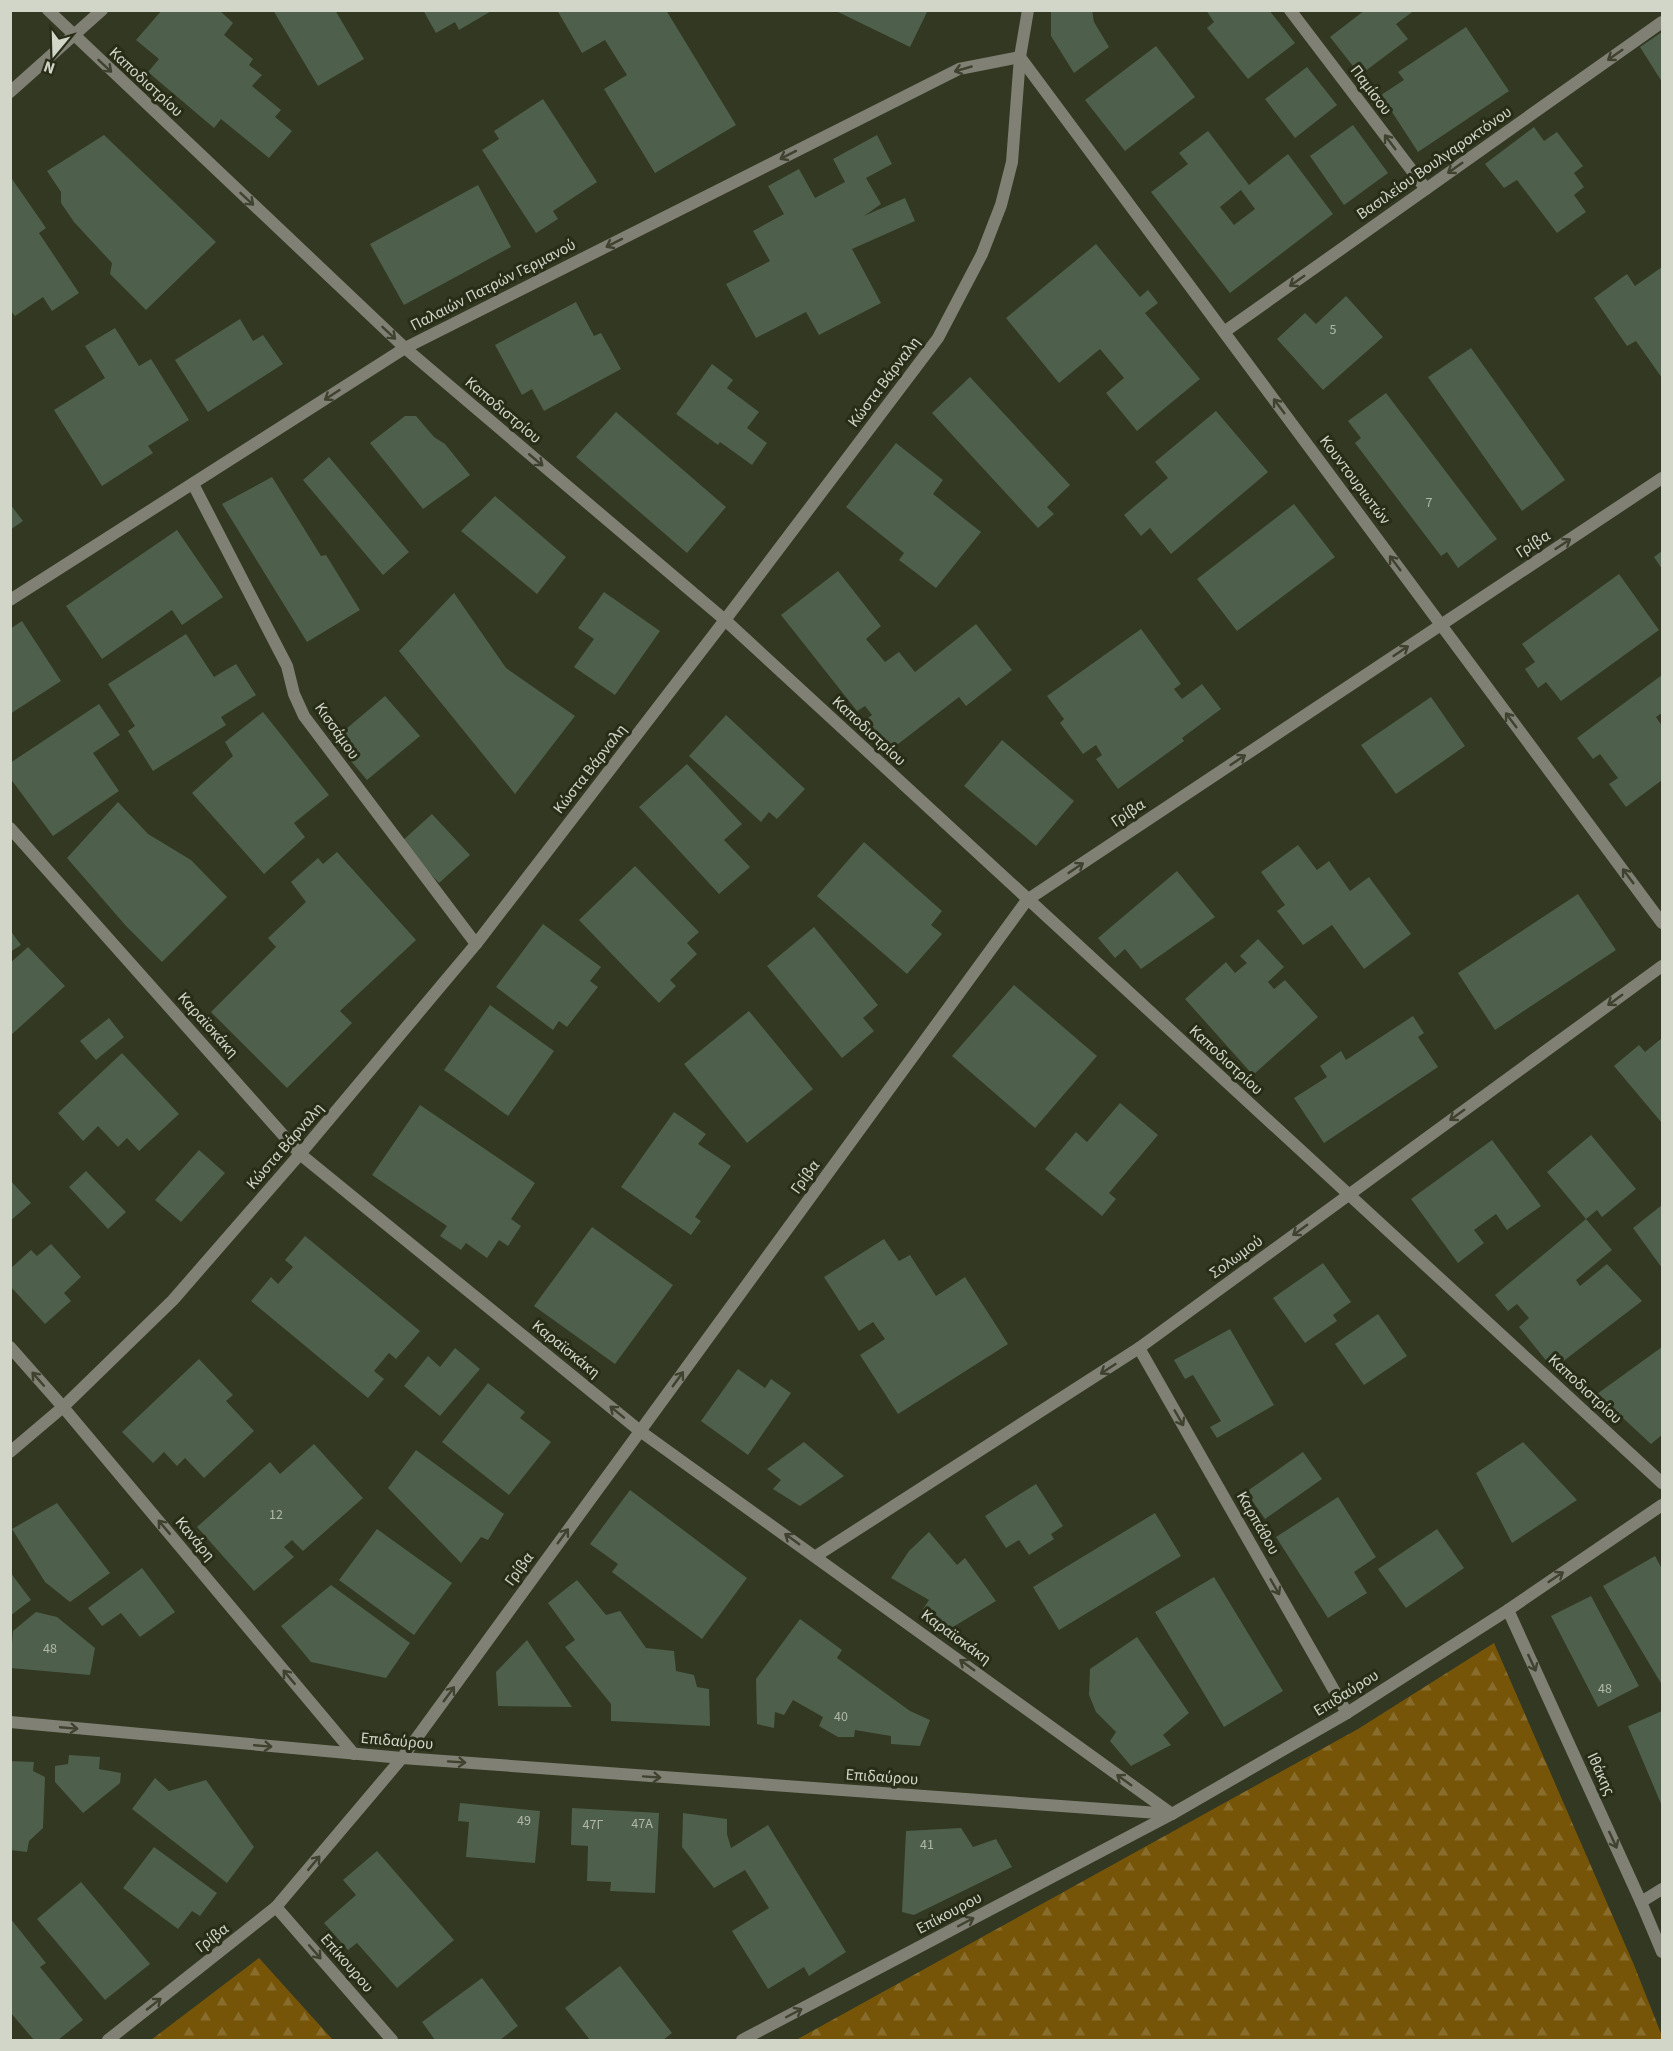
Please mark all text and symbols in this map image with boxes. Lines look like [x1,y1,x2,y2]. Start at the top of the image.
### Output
north arrow [24,24,84,84]
street label: Καποδιστρίου [104,42,188,122]
one-way arrow [1607,49,1623,61]
text: N [41,55,58,79]
one-way arrow [97,58,112,72]
street label: Παμίσου [1345,60,1397,120]
one-way arrow [954,64,973,75]
street label: Βασιλείου Βουλγαροκτόνου [1352,101,1516,225]
one-way arrow [1384,135,1397,151]
one-way arrow [780,150,798,161]
one-way arrow [1448,162,1464,174]
one-way arrow [239,192,254,207]
street label: Παλαιών Πατρών Γερμανού [406,234,580,336]
one-way arrow [606,237,624,249]
one-way arrow [1289,275,1305,287]
house number: 5 [1330,320,1337,340]
one-way arrow [381,326,396,340]
street label: Κώστα Βάρναλη [843,332,925,432]
street label: Καποδιστρίου [460,371,546,449]
one-way arrow [324,389,341,401]
one-way arrow [1273,399,1285,415]
street label: Κουντουριωτών [1314,431,1396,529]
one-way arrow [528,453,543,467]
house number: 7 [1426,493,1433,513]
street label: Γρίβα [1512,525,1555,563]
one-way arrow [1554,538,1571,550]
one-way arrow [1389,555,1402,571]
one-way arrow [1392,645,1409,658]
street label: Καποδιστρίου [827,691,911,771]
street label: Κισσάμου [309,698,365,764]
one-way arrow [1505,712,1518,728]
street label: Κώστα Βάρναλη [548,720,632,818]
one-way arrow [1230,753,1247,766]
street label: Γρίβα [1107,794,1149,832]
one-way arrow [1067,862,1084,874]
one-way arrow [1621,869,1634,885]
street label: Καραϊσκάκη [172,987,244,1063]
one-way arrow [1608,994,1624,1007]
street label: Καποδιστρίου [1184,1020,1268,1100]
street label: Κώστα Βάρναλη [241,1098,329,1194]
one-way arrow [1450,1109,1466,1121]
street label: Γρίβα [785,1156,825,1198]
one-way arrow [1292,1223,1308,1236]
street label: Σολωμού [1205,1230,1267,1284]
street label: Καραϊσκάκη [527,1315,605,1383]
street label: Καποδιστρίου [1543,1349,1627,1429]
one-way arrow [1100,1363,1117,1375]
one-way arrow [31,1371,45,1386]
one-way arrow [672,1371,684,1387]
one-way arrow [609,1405,625,1418]
one-way arrow [1173,1409,1185,1426]
street label: Καρπάθου [1231,1487,1285,1559]
house number: 12 [269,1505,283,1525]
street label: Κανάρη [170,1512,220,1566]
one-way arrow [158,1520,171,1536]
one-way arrow [557,1529,570,1545]
one-way arrow [784,1533,800,1545]
street label: Γρίβα [499,1548,539,1590]
one-way arrow [1547,1571,1564,1583]
one-way arrow [1269,1578,1281,1595]
street label: Καραϊσκάκη [916,1604,996,1670]
house number: 48 [43,1639,57,1659]
one-way arrow [1527,1653,1538,1671]
one-way arrow [959,1659,975,1672]
street label: Επιδαύρου [1309,1664,1383,1722]
one-way arrow [282,1670,296,1685]
house number: 48 [1598,1679,1612,1699]
one-way arrow [442,1686,455,1702]
house number: 40 [834,1707,848,1727]
one-way arrow [58,1723,78,1734]
street label: Επιδαύρου [360,1727,434,1755]
one-way arrow [252,1741,272,1752]
street label: Ιθάκης [1582,1749,1621,1799]
one-way arrow [447,1757,467,1768]
street label: Επιδαύρου [845,1763,919,1791]
one-way arrow [641,1771,661,1782]
one-way arrow [1117,1774,1133,1786]
house number: 49 [517,1811,531,1831]
house number: 47Α [631,1814,653,1834]
house number: 47Γ [583,1815,603,1835]
one-way arrow [1608,1831,1620,1849]
house number: 41 [920,1835,934,1855]
one-way arrow [307,1856,321,1871]
street label: Επίκουρου [912,1886,986,1940]
one-way arrow [957,1916,975,1928]
street label: Γρίβα [191,1918,233,1958]
street label: Επίκουρου [315,1929,379,1997]
one-way arrow [308,1944,322,1959]
one-way arrow [146,1998,162,2011]
one-way arrow [784,2007,802,2018]

